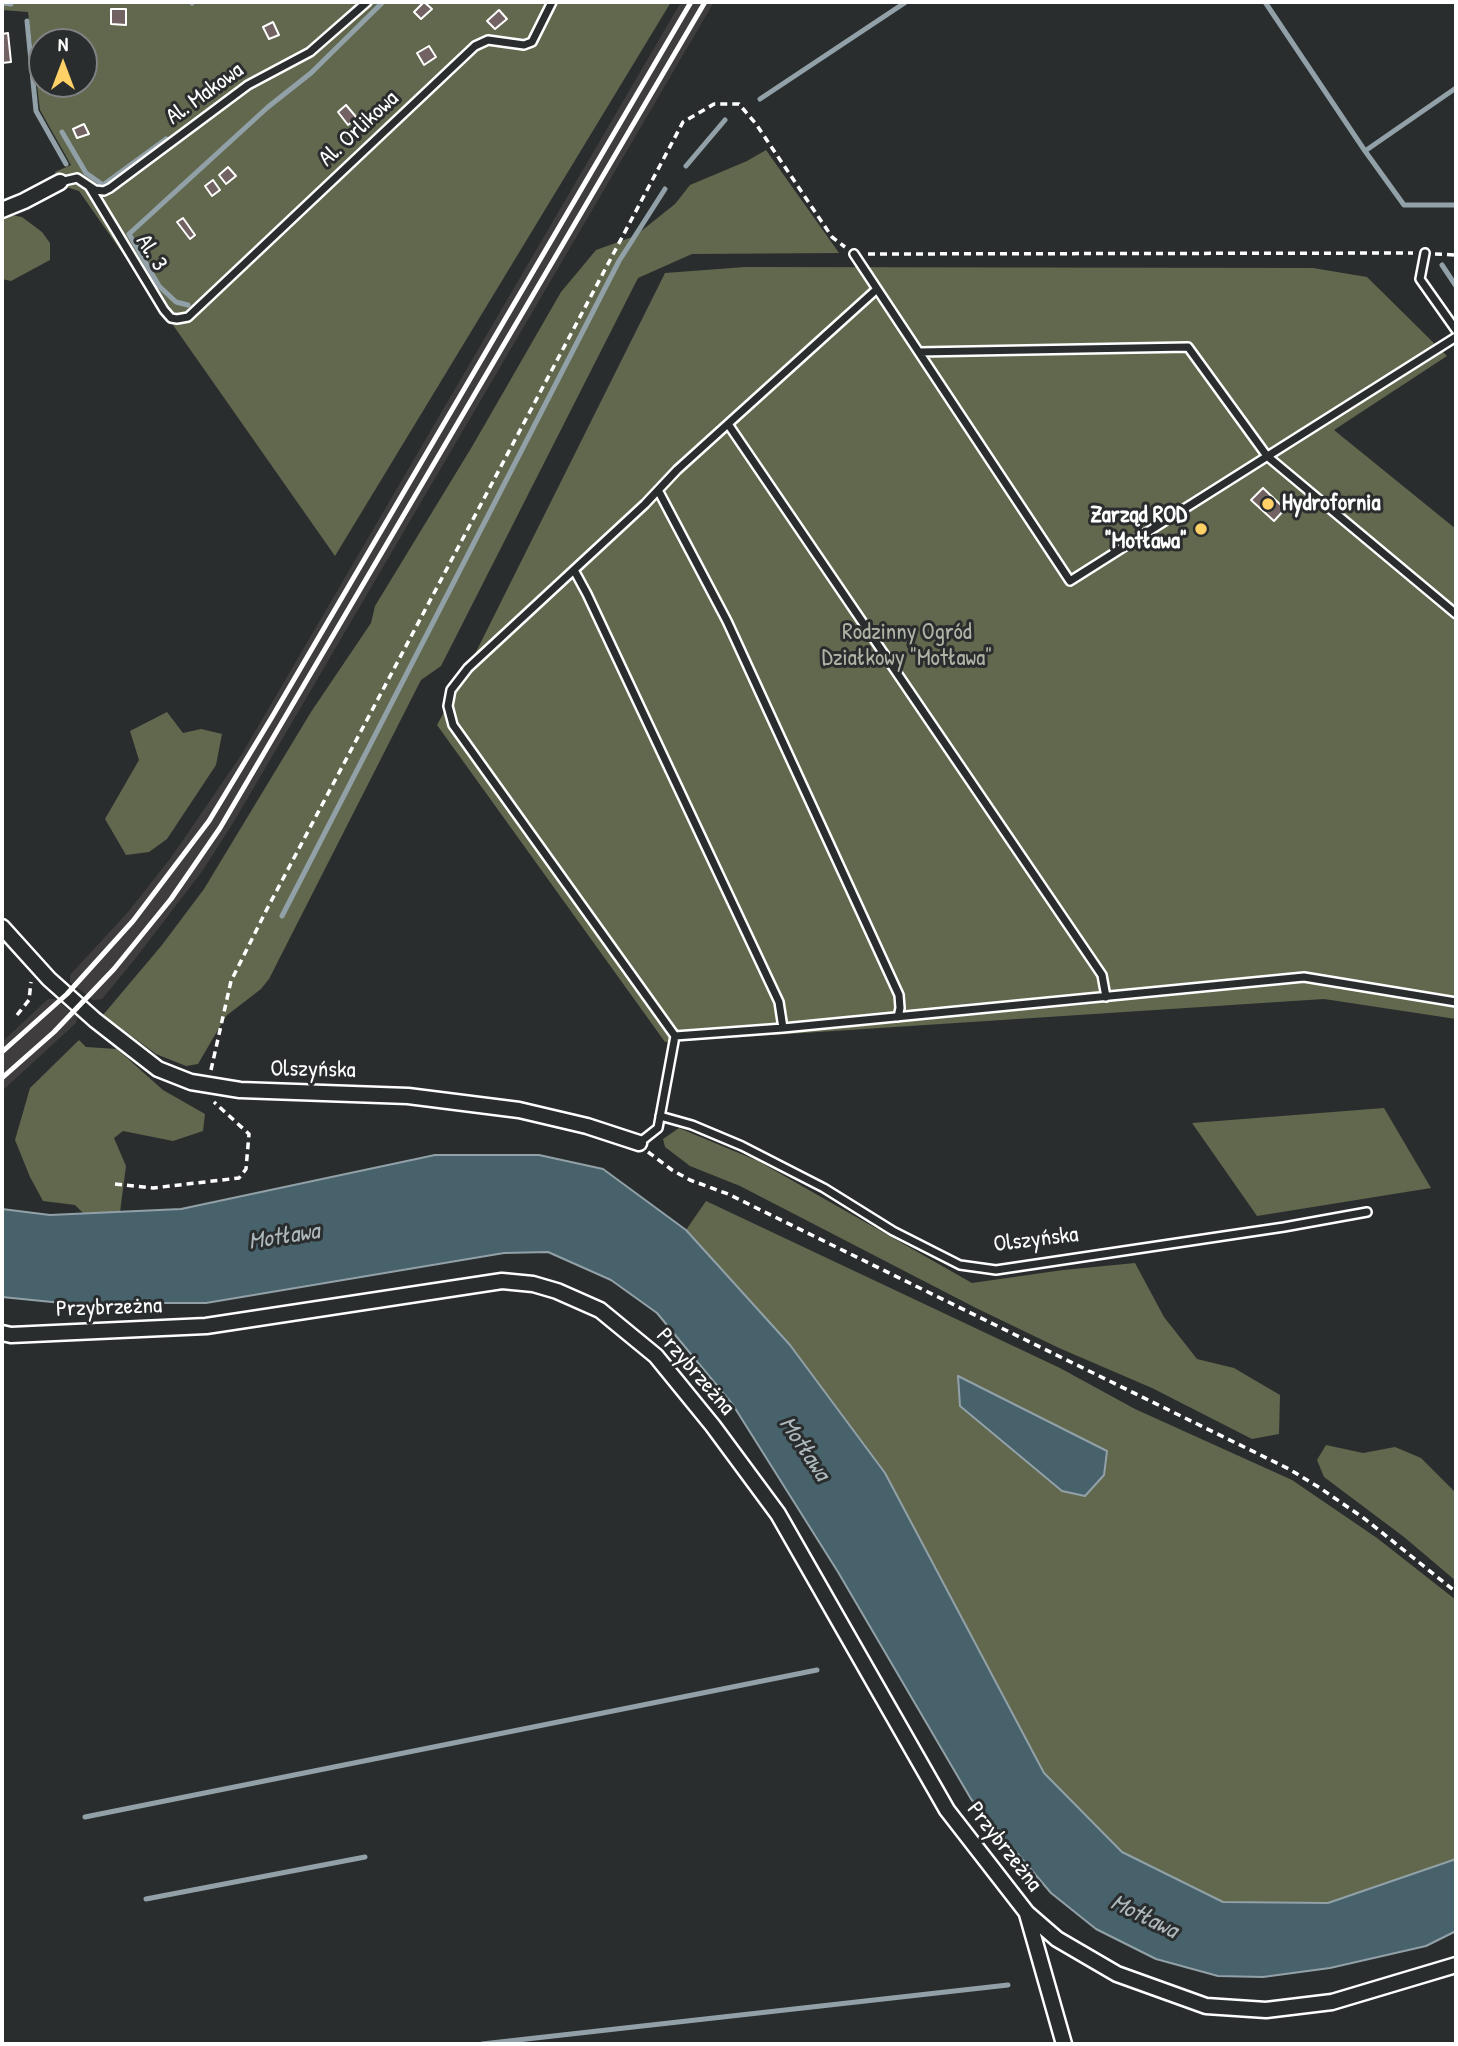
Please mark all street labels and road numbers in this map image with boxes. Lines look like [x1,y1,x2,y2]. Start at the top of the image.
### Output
street label: Al. Makowa [161,57,249,131]
street label: Al. Orlikowa [313,85,405,173]
street label: Al. 3 [129,230,173,276]
street label: Olszyńska [270,1055,356,1085]
street label: Olszyńska [992,1221,1080,1259]
street label: Przybrzeżna [56,1292,162,1324]
street label: Przybrzeżna [650,1323,740,1421]
street label: Przybrzeżna [960,1797,1048,1897]

